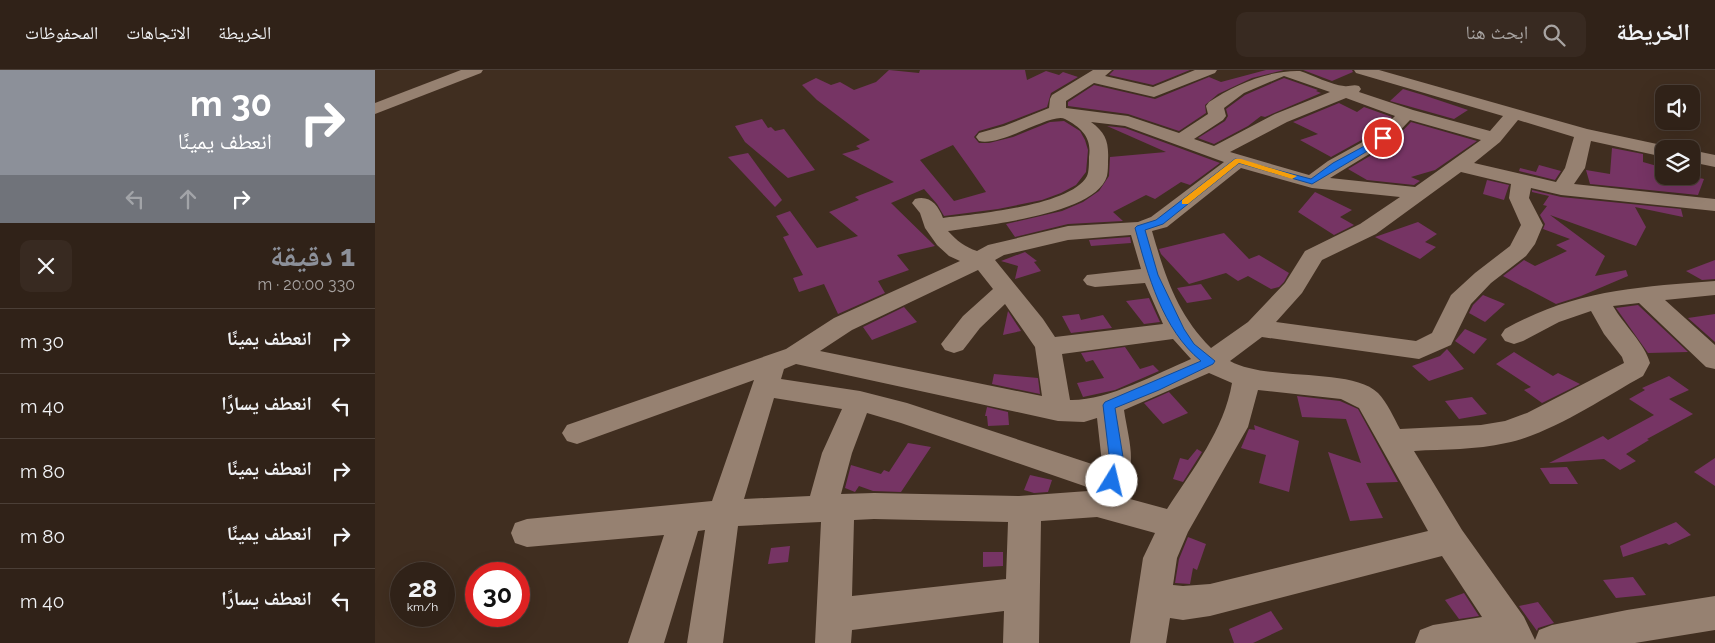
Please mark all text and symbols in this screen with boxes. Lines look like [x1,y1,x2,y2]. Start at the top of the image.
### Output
search box [1236,12,1586,57]
text: الخريطة [1616,17,1690,46]
text: ابحث هنا [1466,21,1528,43]
icon: search [1540,21,1568,49]
text: المحفوظات [25,22,98,43]
text: الاتجاهات [126,22,190,43]
text: الخريطة [218,22,271,43]
text: 30 m [190,83,272,124]
map controls [1655,85,1700,185]
button: sound [1655,85,1700,130]
icon: right [290,90,355,155]
pin [1362,117,1404,159]
icon: arrive [1369,124,1397,152]
text: انعطف يمينًا [178,128,272,154]
button: layers [1655,140,1700,185]
icon: left [121,185,149,213]
icon: ahead [174,185,202,213]
icon: right [227,185,255,213]
text: 1 دقيقة [270,238,355,273]
button: close [20,240,72,292]
text: 330 m · 20:00 [257,275,355,294]
text: انعطف يمينًا [227,327,312,349]
icon: right [327,327,355,355]
text: 30 m [20,330,64,352]
text: انعطف يسارًا [221,392,312,414]
icon: left [327,392,355,420]
text: 40 m [20,395,64,417]
position arrow [1085,454,1137,506]
text: انعطف يمينًا [227,457,312,479]
icon: right [327,457,355,485]
text: 80 m [20,460,65,482]
text: انعطف يمينًا [227,522,312,544]
icon: right [327,522,355,550]
text: 80 m [20,525,65,547]
speed limit sign: 30 [465,562,530,627]
text: 28 [408,573,437,603]
text: انعطف يسارًا [221,587,312,609]
icon: left [327,587,355,615]
text: 40 m [20,590,64,612]
text: km/h [407,600,438,614]

